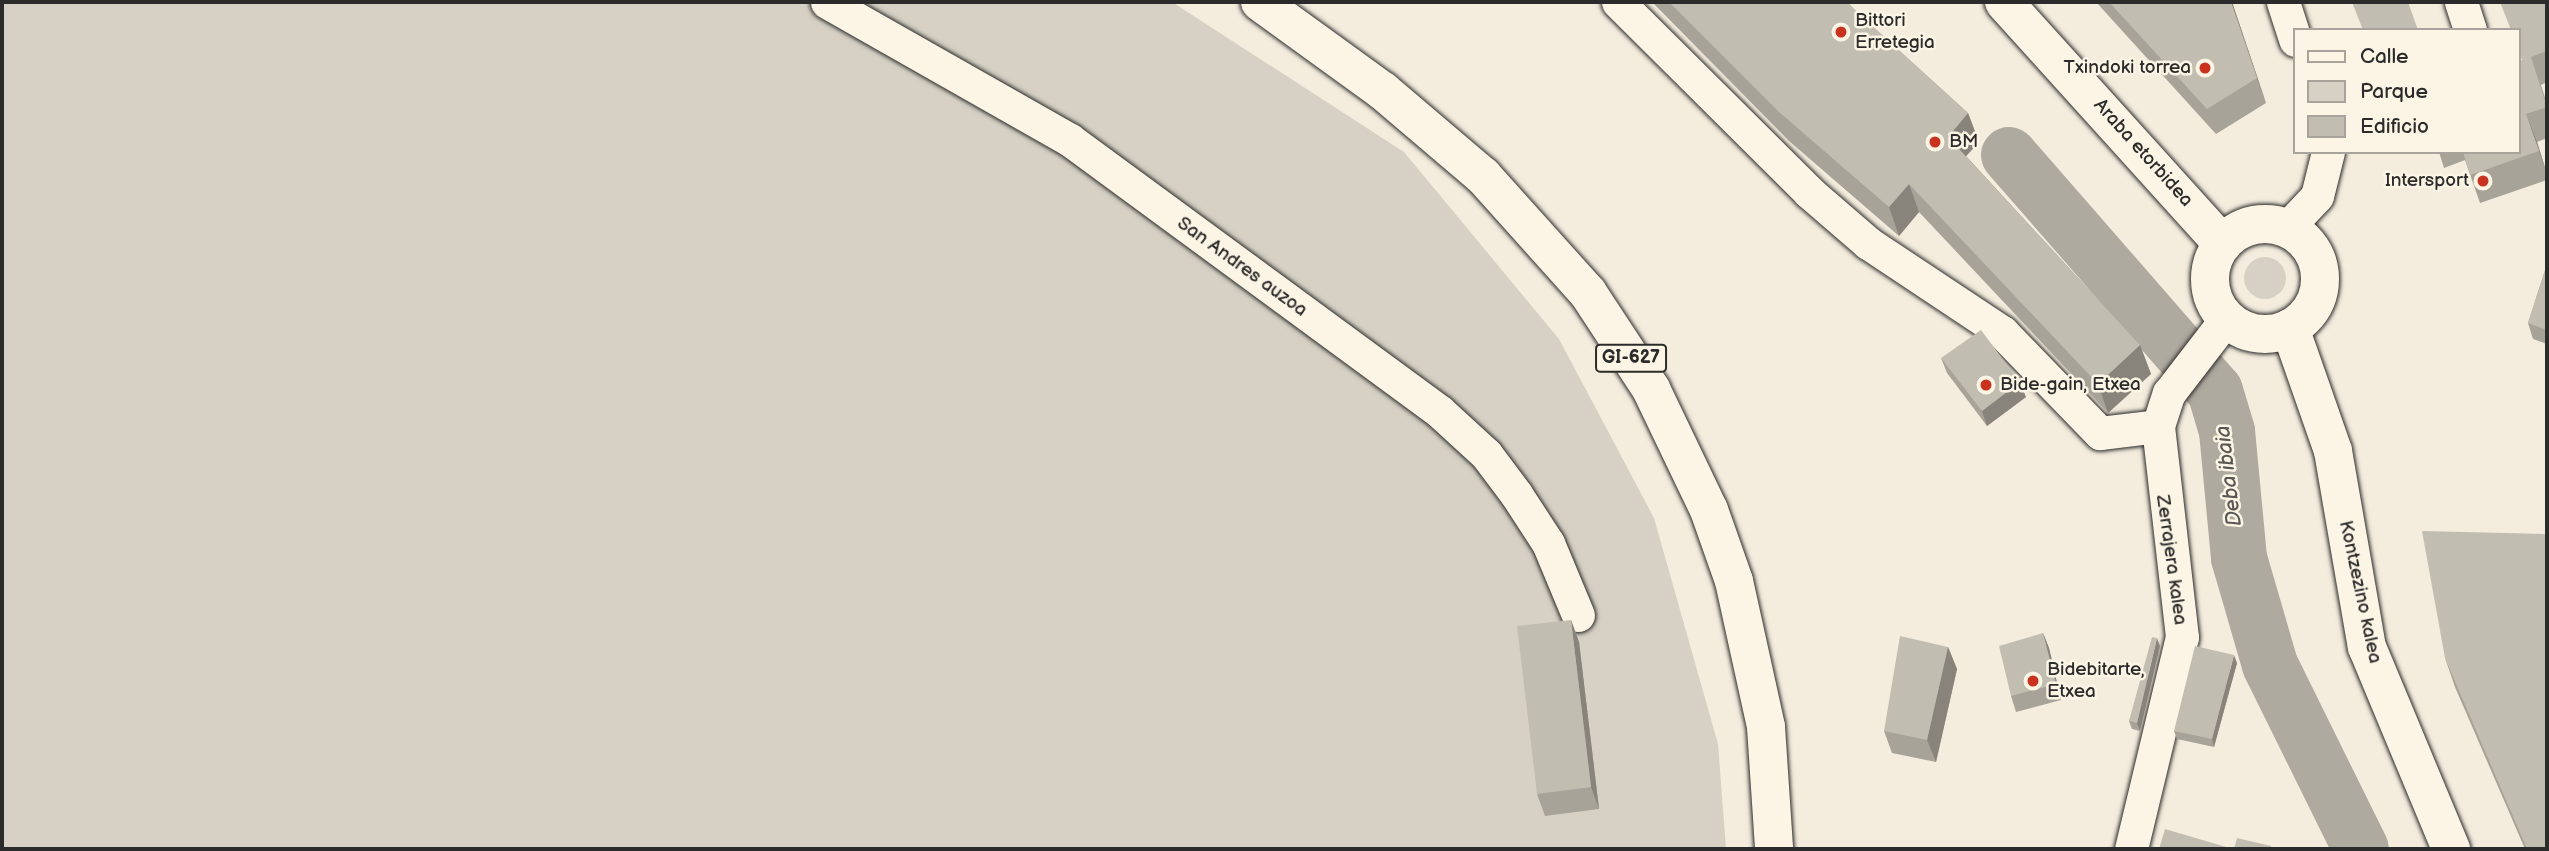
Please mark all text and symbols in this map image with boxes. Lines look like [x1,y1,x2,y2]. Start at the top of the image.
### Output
place label: Bittori Erretegia [1855,10,1935,54]
marker: Bittori Erretegia [1833,24,1849,40]
legend [2294,28,2521,154]
text: Calle [2360,44,2409,69]
place label: Txindoki torrea [2064,57,2191,79]
marker: Txindoki torrea [2197,60,2213,76]
text: Parque [2360,79,2428,104]
street label: Araba etorbidea [2088,94,2198,212]
text: Edificio [2360,114,2429,139]
place label: BM [1949,131,1978,153]
marker: BM [1927,134,1943,150]
place label: Intersport [2385,170,2469,192]
marker: Intersport [2475,173,2491,189]
street label: San Andres auzoa [1172,212,1312,322]
road number: GI-627 [1594,344,1668,372]
place label: Bide-gain, Etxea [2000,374,2141,396]
marker: Bide-gain, Etxea [1978,377,1994,393]
water label: Deba ibaia [2210,424,2248,528]
street label: Zerrajera kalea [2151,494,2191,626]
street label: Kontzezino kalea [2334,518,2386,666]
place label: Bidebitarte, Etxea [2047,659,2144,703]
marker: Bidebitarte, Etxea [2025,673,2041,689]

